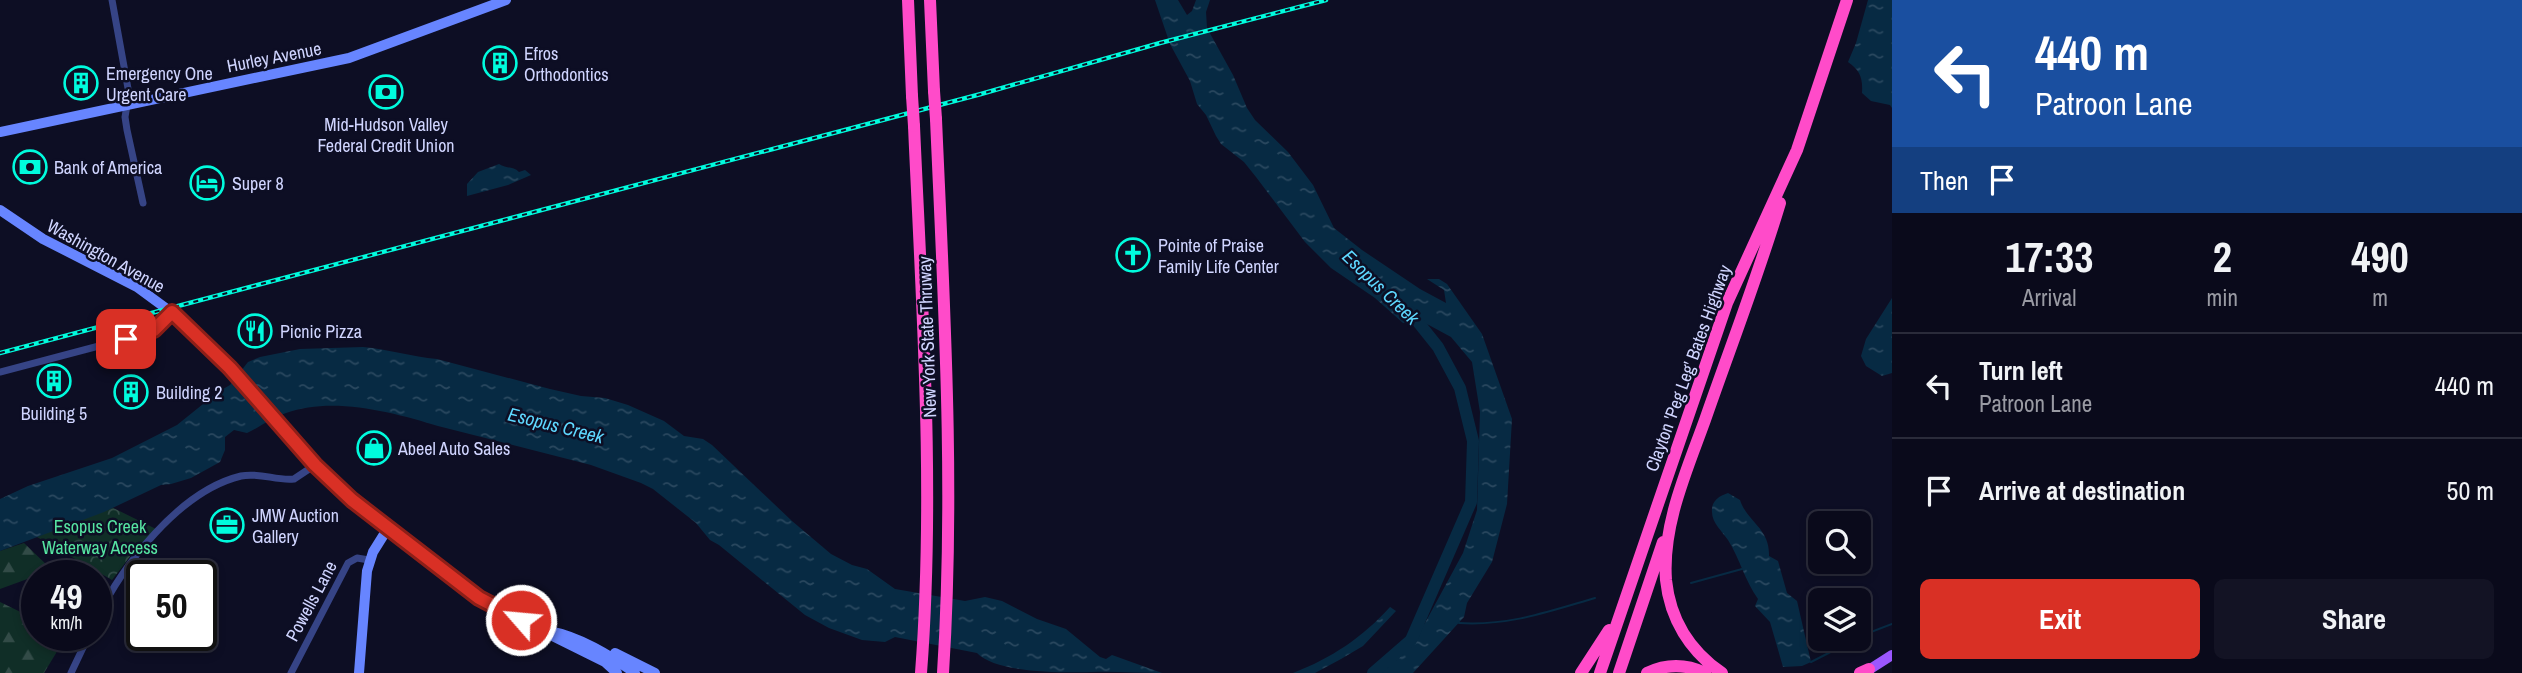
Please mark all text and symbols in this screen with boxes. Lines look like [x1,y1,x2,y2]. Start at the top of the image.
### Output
text: 440 m [2035,19,2149,85]
icon: left [1920,28,2011,119]
street label: Hurley Avenue [225,36,323,78]
place label: Efros Orthodontics [524,41,609,87]
building icon: Efros Orthodontics [481,44,519,82]
place label: Emergency One Urgent Care [106,61,213,107]
building icon: Emergency One Urgent Care [62,64,100,102]
bank icon: Mid-Hudson Valley Federal Credit Union [367,73,405,111]
text: Patroon Lane [2035,82,2193,125]
place label: Mid-Hudson Valley Federal Credit Union [317,112,455,158]
bank icon: Bank of America [11,148,49,186]
place label: Bank of America [54,155,162,180]
icon: arrive [1983,161,2021,199]
text: Then [1920,163,1969,198]
hotel icon: Super 8 [188,164,226,202]
place label: Super 8 [232,171,284,196]
street label: Washington Avenue [43,213,169,299]
text: 17:33 [2005,229,2093,285]
text: 2 [2213,229,2232,285]
text: 490 [2351,229,2409,285]
place label: Pointe of Praise Family Life Center [1158,233,1279,279]
church icon: Pointe of Praise Family Life Center [1114,236,1152,274]
water label: Esopus Creek [1337,244,1426,331]
street label: New York State Thruway [912,255,942,418]
street label: Clayton 'Peg Leg' Bates Highway [1639,261,1737,475]
text: Arrival [2022,282,2077,313]
text: min [2207,282,2238,313]
text: m [2372,282,2388,313]
pin [96,309,156,369]
restaurant icon: Picnic Pizza [236,312,274,350]
place label: Picnic Pizza [280,319,362,344]
icon: arrive [107,320,145,358]
text: Turn left [1979,353,2063,388]
building icon: Building 5 [35,362,73,400]
icon: left [1920,367,1958,405]
text: 440 m [2435,368,2494,403]
building icon: Building 2 [112,373,150,411]
place label: Building 2 [156,380,222,405]
text: Patroon Lane [1979,388,2092,419]
place label: Building 5 [21,401,87,426]
water label: Esopus Creek [505,401,608,450]
shop icon: Abeel Auto Sales [355,429,393,467]
place label: Abeel Auto Sales [397,436,510,461]
icon: arrive [1920,472,1958,510]
text: Arrive at destination [1979,473,2185,508]
text: 50 m [2447,473,2494,508]
place label: JMW Auction Gallery [252,503,339,549]
office icon: JMW Auction Gallery [208,506,246,544]
map controls [1808,511,1871,651]
button: search [1808,511,1871,574]
park label: Esopus Creek Waterway Access [42,514,158,560]
street label: Powells Lane [279,556,343,646]
speed limit sign: 50 [126,560,217,651]
text: 49 [51,573,82,620]
button: Exit [1920,579,2200,659]
button: Share [2214,579,2494,659]
position arrow [484,583,558,657]
button: layers [1808,588,1871,651]
text: km/h [51,610,83,635]

